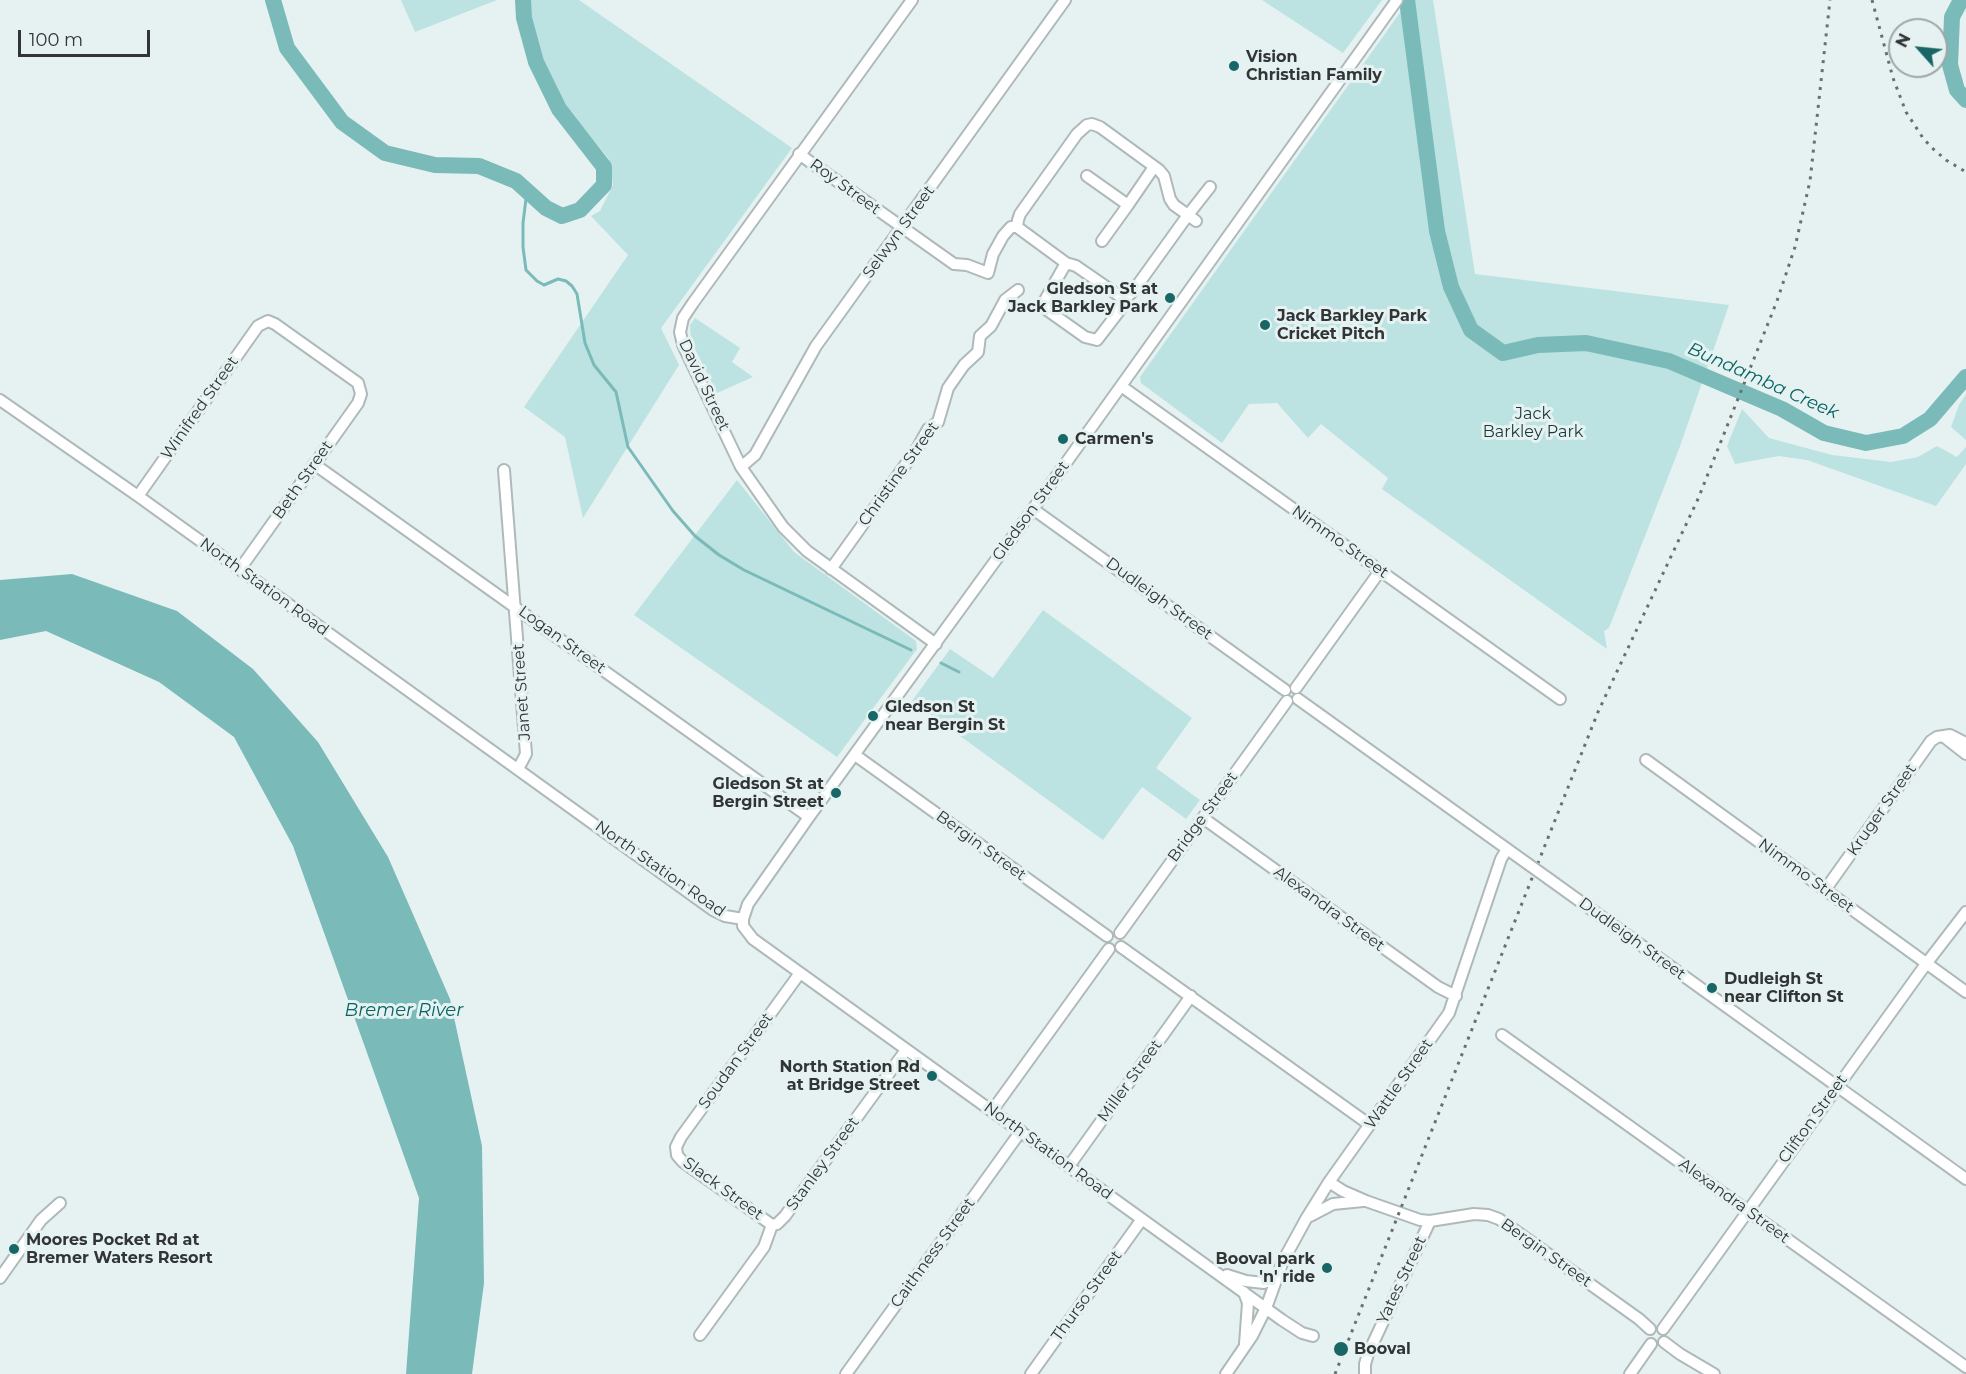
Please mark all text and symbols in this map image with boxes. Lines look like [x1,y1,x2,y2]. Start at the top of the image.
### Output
scale bar [21,18,153,56]
north arrow [1888,18,1948,78]
text: 100 m [29,29,83,51]
text: N [1892,30,1915,51]
place label: Vision Christian Family [1246,47,1382,85]
marker: Vision Christian Family [1227,59,1241,73]
street label: Roy Street [806,155,884,219]
street label: Selwyn Street [859,182,939,282]
place label: Gledson St at Jack Barkley Park [1008,279,1158,317]
marker: Gledson St at Jack Barkley Park [1163,291,1177,305]
place label: Jack Barkley Park Cricket Pitch [1277,306,1427,344]
marker: Jack Barkley Park Cricket Pitch [1258,318,1272,332]
street label: David Street [674,336,734,434]
water label: Bundamba Creek [1684,338,1842,424]
street label: Winifred Street [157,353,243,463]
park label: Jack Barkley Park [1483,404,1583,442]
street label: Christine Street [855,418,943,530]
place label: Carmen's [1075,429,1153,449]
marker: Carmen's [1056,432,1070,446]
street label: Beth Street [269,437,337,523]
street label: Gledson Street [988,457,1074,565]
street label: Nimmo Street [1288,501,1392,583]
street label: North Station Road [196,534,332,640]
street label: Dudleigh Street [1102,554,1216,644]
street label: Logan Street [515,602,609,678]
street label: Janet Street [509,643,535,741]
place label: Gledson St near Bergin St [885,697,1005,735]
marker: Gledson St near Bergin St [866,709,880,723]
street label: Kruger Street [1843,760,1921,860]
street label: Bridge Street [1164,768,1242,866]
place label: Gledson St at Bergin Street [712,774,824,812]
marker: Gledson St at Bergin Street [829,786,843,800]
street label: Bergin Street [932,807,1030,885]
street label: North Station Road [591,817,729,921]
street label: Nimmo Street [1754,835,1858,917]
street label: Alexandra Street [1270,862,1388,956]
street label: Dudleigh Street [1575,894,1689,984]
place label: Dudleigh St near Clifton St [1724,969,1844,1007]
marker: Dudleigh St near Clifton St [1705,981,1719,995]
water label: Bremer River [345,1000,463,1022]
street label: Soudan Street [695,1009,777,1113]
street label: Wattle Street [1361,1035,1437,1133]
street label: Miller Street [1094,1036,1166,1126]
place label: North Station Rd at Bridge Street [779,1057,920,1095]
marker: North Station Rd at Bridge Street [925,1069,939,1083]
street label: Clifton Street [1774,1071,1852,1167]
street label: North Station Road [980,1098,1116,1204]
street label: Stanley Street [783,1113,863,1215]
street label: Slack Street [679,1153,767,1225]
street label: Alexandra Street [1675,1154,1793,1248]
street label: Caithness Street [887,1194,979,1312]
street label: Bergin Street [1497,1215,1595,1291]
place label: Moores Pocket Rd at Bremer Waters Resort [26,1230,213,1268]
street label: Yates Street [1373,1233,1431,1327]
marker: Moores Pocket Rd at Bremer Waters Resort [7,1242,21,1256]
street label: Thurso Street [1048,1247,1126,1345]
place label: Booval park 'n' ride [1216,1249,1315,1287]
marker: Booval park 'n' ride [1320,1261,1334,1275]
place label: Booval [1354,1339,1411,1359]
marker: Booval [1332,1340,1350,1358]

